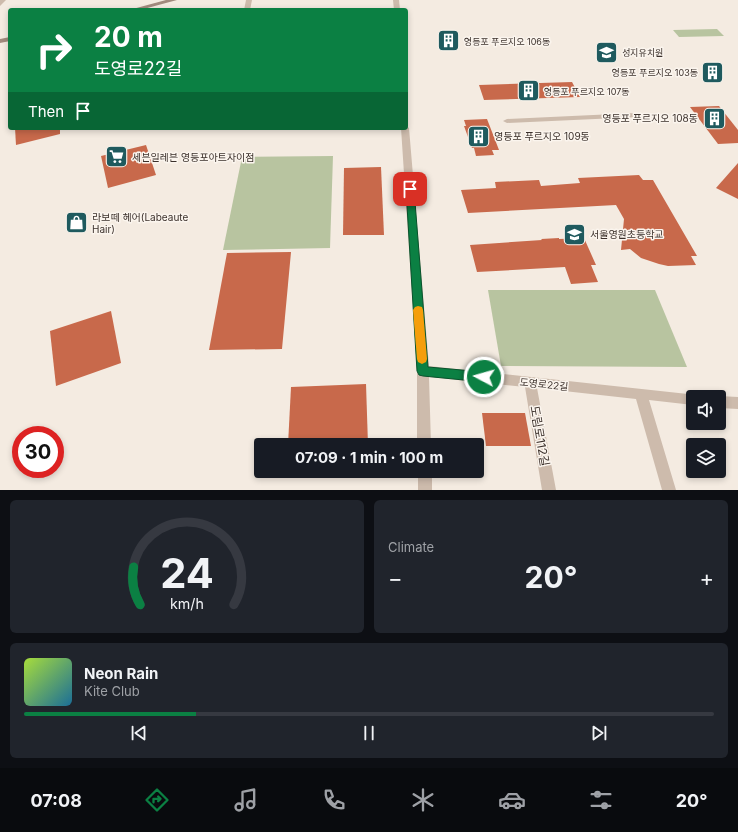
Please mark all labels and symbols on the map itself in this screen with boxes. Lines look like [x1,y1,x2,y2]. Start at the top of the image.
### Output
building icon: 영등포 푸르지오 106동 [435,28,461,54]
place label: 영등포 푸르지오 106동 [464,36,550,47]
school or university icon: 성지유치원 [594,39,620,65]
place label: 성지유치원 [622,47,663,58]
building icon: 영등포 푸르지오 103동 [700,59,726,85]
place label: 영등포 푸르지오 103동 [612,67,698,78]
building icon: 영등포 푸르지오 107동 [516,78,542,104]
place label: 영등포 푸르지오 107동 [544,86,630,97]
building icon: 영등포 푸르지오 108동 [701,105,727,131]
place label: 영등포 푸르지오 108동 [602,112,698,124]
building icon: 영등포 푸르지오 109동 [465,123,491,149]
place label: 영등포 푸르지오 109동 [494,130,590,142]
supermarket icon: 세븐일레븐 영등포아트자이점 [103,144,129,170]
place label: 세븐일레븐 영등포아트자이점 [132,151,254,163]
pin [393,172,427,206]
shop icon: 라보떼 헤어(Labeaute Hair) [63,210,89,236]
place label: 라보떼 헤어(Labeaute Hair) [92,211,188,235]
school or university icon: 서울영원초등학교 [562,221,588,247]
place label: 서울영원초등학교 [590,228,664,240]
position arrow [463,356,505,398]
street label: 도영로22길 [519,375,569,393]
street label: 도림로112길 [527,405,553,467]
speed limit sign: 30 [12,426,64,478]

